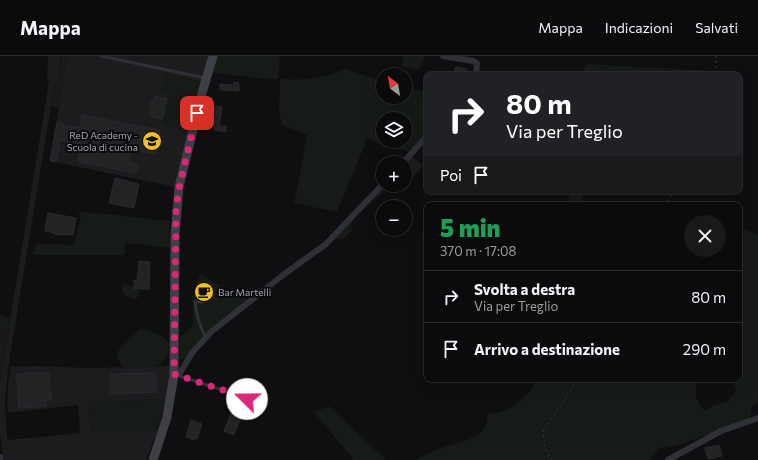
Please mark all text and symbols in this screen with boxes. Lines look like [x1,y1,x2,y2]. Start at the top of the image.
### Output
text: Mappa [20,16,81,39]
text: Mappa [538,19,583,36]
text: Indicazioni [605,19,673,36]
text: Salvati [695,19,738,36]
north arrow [376,68,412,104]
map controls [376,68,412,236]
text: 80 m [506,86,572,120]
icon: right [440,88,492,140]
pin [180,96,214,130]
icon: arrive [186,102,208,124]
button: layers [376,112,412,148]
text: Via per Treglio [506,120,623,142]
place label: ReD Academy - Scuola di cucina [67,129,138,153]
school or university icon: ReD Academy - Scuola di cucina [141,130,163,152]
button: + [376,156,412,192]
icon: arrive [470,164,492,186]
text: Poi [440,166,462,184]
button: − [376,200,412,236]
text: 5 min [440,213,501,242]
button: close [684,215,726,257]
text: 370 m · 17:08 [440,243,516,259]
text: Svolta a destra [474,280,575,298]
cafe icon: Bar Martelli [193,281,215,303]
place label: Bar Martelli [218,286,271,298]
icon: right [440,286,462,308]
text: 80 m [691,288,726,306]
text: Via per Treglio [474,298,558,314]
icon: arrive [440,338,462,360]
text: Arrivo a destinazione [474,340,620,358]
text: 290 m [683,340,726,358]
position arrow [226,378,268,420]

